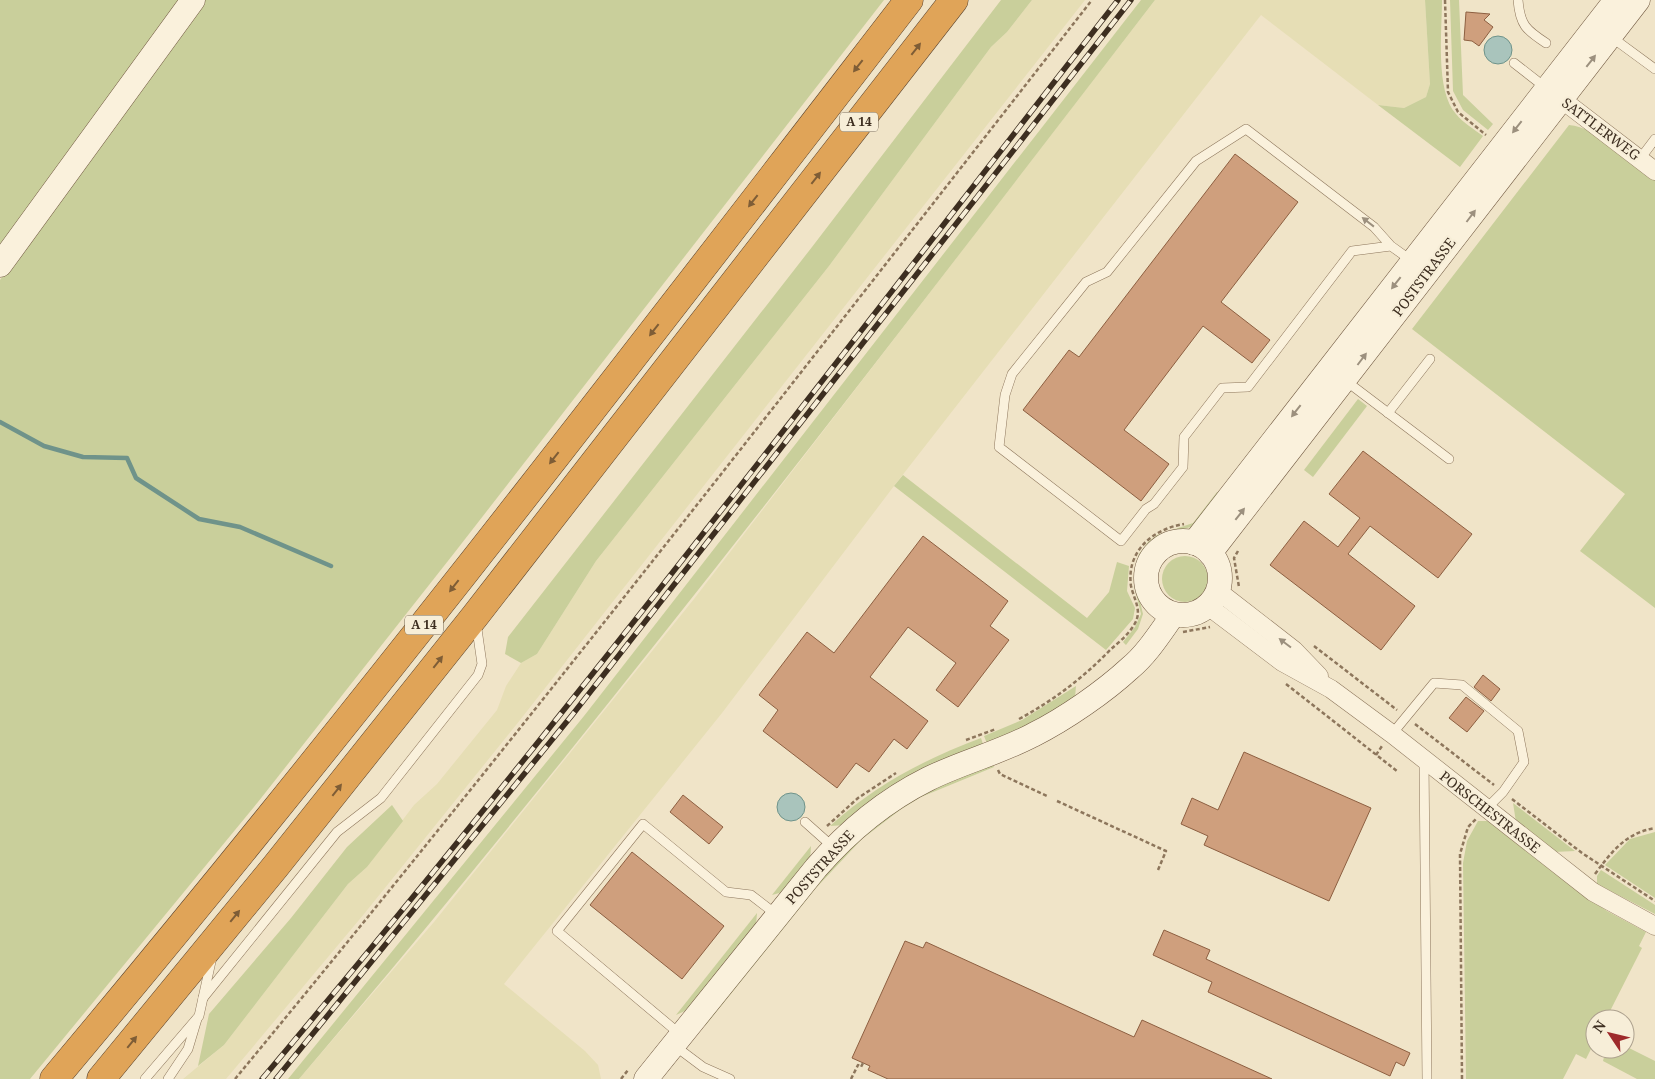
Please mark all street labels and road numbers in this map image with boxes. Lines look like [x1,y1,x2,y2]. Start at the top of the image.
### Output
street label: SATTLERWEG [1558,93,1644,164]
road number: A 14 [840,112,878,132]
street label: POSTSTRASSE [1388,233,1460,320]
road number: A 14 [405,616,443,634]
street label: PORSCHESTRASSE [1436,766,1545,857]
street label: POSTSTRASSE [781,825,858,908]

